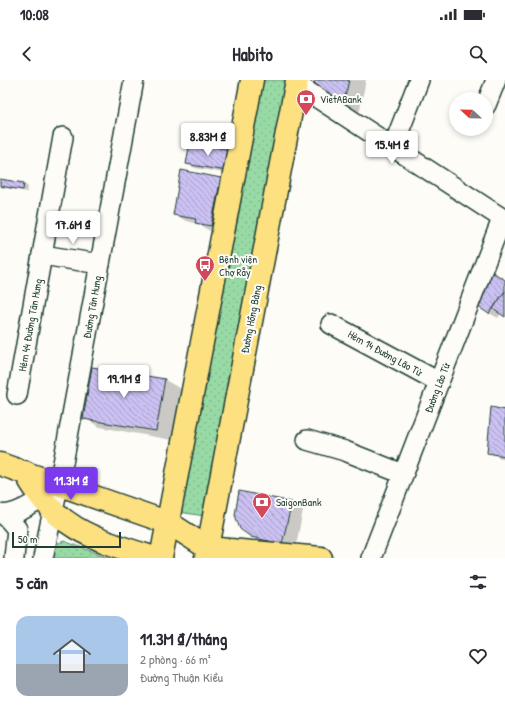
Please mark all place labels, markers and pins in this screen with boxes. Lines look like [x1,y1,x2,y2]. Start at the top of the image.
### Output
bank icon: VietABank [295,88,317,116]
place label: VietABank [320,92,362,106]
pin: 8.83M ₫ [171,123,245,157]
pin: 15.4M ₫ [355,131,429,165]
pin: 17.6M ₫ [36,211,110,245]
place label: Bệnh viện Chợ Rẫy [219,252,257,279]
bus stop icon: Bệnh viện Chợ Rẫy [194,254,216,282]
pin: 19.1M ₫ [87,365,161,399]
pin: 11.3M ₫ [34,467,108,501]
bank icon: SaigonBank [251,491,273,519]
place label: SaigonBank [276,495,322,509]

